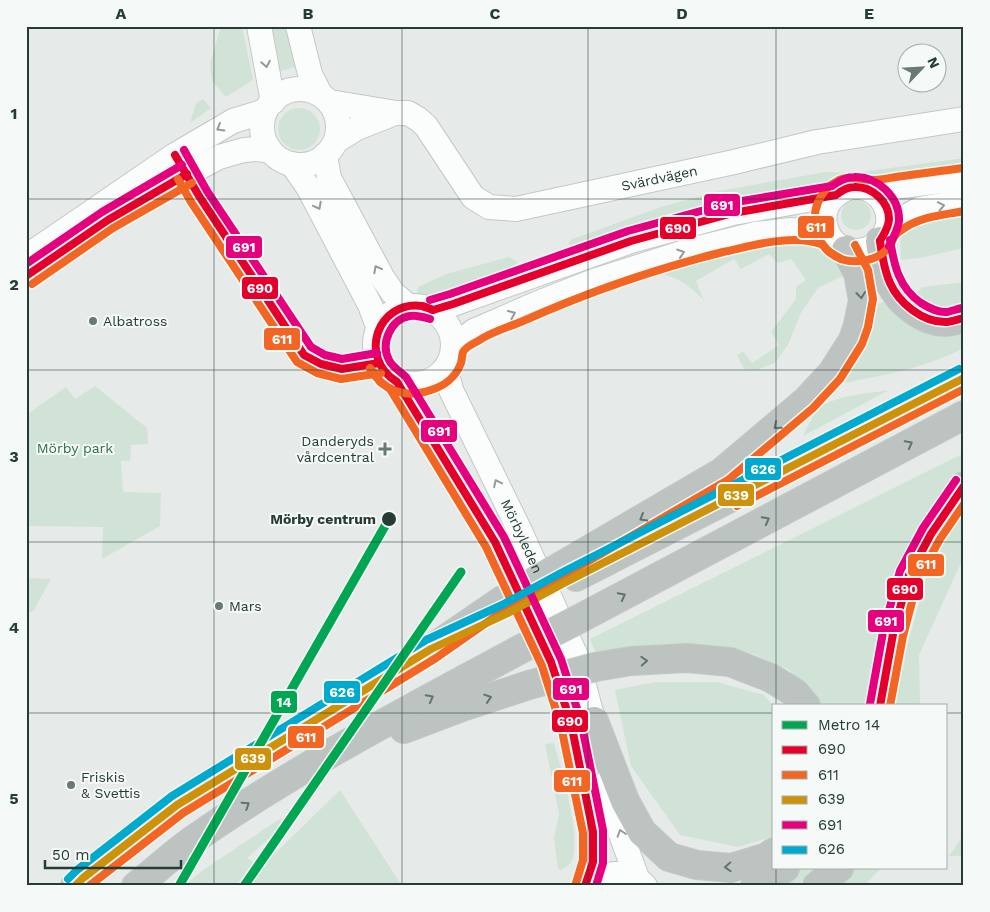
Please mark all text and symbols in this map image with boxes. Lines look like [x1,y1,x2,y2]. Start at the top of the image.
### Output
text: A [116,4,127,23]
text: B [303,4,314,23]
text: C [490,4,501,23]
text: D [676,4,688,23]
text: E [864,4,874,23]
north arrow [898,42,948,92]
text: N [924,54,943,71]
one-way arrow [260,60,270,68]
text: 1 [11,104,17,123]
one-way arrow [216,122,225,132]
street label: Svärdvägen [620,162,699,194]
line badge: 691 [703,193,741,217]
text: 691 [710,197,734,213]
one-way arrow [312,201,322,210]
one-way arrow [936,201,945,211]
line badge: 611 [797,215,835,239]
line badge: 690 [659,216,697,240]
text: 611 [806,219,826,235]
text: 690 [665,220,691,236]
line badge: 691 [225,235,263,259]
text: 691 [232,239,256,255]
one-way arrow [676,249,685,259]
one-way arrow [373,265,383,274]
text: 2 [9,275,19,294]
line badge: 690 [241,276,279,300]
text: 690 [247,280,273,296]
one-way arrow [855,292,866,300]
one-way arrow [507,310,516,321]
place label: Albatross [103,313,167,329]
marker: Albatross [87,315,99,327]
line badge: 611 [263,327,301,351]
text: 611 [272,331,292,347]
line badge: 691 [420,419,458,443]
one-way arrow [773,421,782,430]
text: 691 [427,423,451,439]
place label: Danderyds vårdcentral [297,433,375,465]
park label: Mörby park [37,440,113,456]
one-way arrow [904,440,913,450]
marker: Danderyds vårdcentral [378,442,392,456]
text: 3 [9,447,19,466]
line badge: 626 [744,457,782,481]
text: 626 [750,461,776,477]
one-way arrow [492,479,503,488]
line badge: 639 [717,483,755,507]
text: 639 [723,487,749,503]
street label: Mörbyleden [498,497,546,576]
marker: Mörby centrum [380,510,398,528]
place label: Mörby centrum [270,511,376,527]
one-way arrow [640,512,649,522]
one-way arrow [760,516,769,526]
line badge: 611 [907,553,945,577]
text: 611 [916,556,936,572]
line badge: 690 [886,577,924,601]
text: 690 [892,581,918,597]
one-way arrow [617,592,626,602]
place label: Mars [229,598,262,614]
marker: Mars [213,600,225,612]
line badge: 691 [867,609,905,633]
text: 691 [874,613,898,629]
text: 4 [9,618,19,637]
one-way arrow [640,655,648,666]
line badge: 691 [552,677,590,701]
line badge: 626 [323,680,361,704]
text: 691 [559,681,583,697]
text: 626 [329,684,355,700]
line badge: 14 [270,690,298,714]
text: 14 [276,694,292,710]
one-way arrow [425,694,434,704]
one-way arrow [484,694,492,704]
legend [772,704,948,870]
line badge: 690 [551,709,589,733]
text: 690 [557,713,583,729]
text: Metro 14 [818,716,880,734]
line badge: 611 [287,725,325,749]
text: 611 [296,729,316,745]
text: 690 [818,740,846,758]
line badge: 639 [234,747,272,771]
text: 639 [240,750,266,766]
text: 611 [818,766,839,784]
place label: Friskis & Svettis [81,769,140,801]
line badge: 611 [553,769,591,793]
text: 611 [562,773,582,789]
marker: Friskis & Svettis [65,779,77,791]
text: 5 [9,789,19,808]
text: 639 [818,790,845,808]
one-way arrow [240,802,250,811]
text: 691 [818,816,842,834]
one-way arrow [617,829,627,837]
scale bar [45,837,181,869]
text: 626 [818,840,845,858]
text: 50 m [52,846,89,864]
one-way arrow [724,861,732,872]

